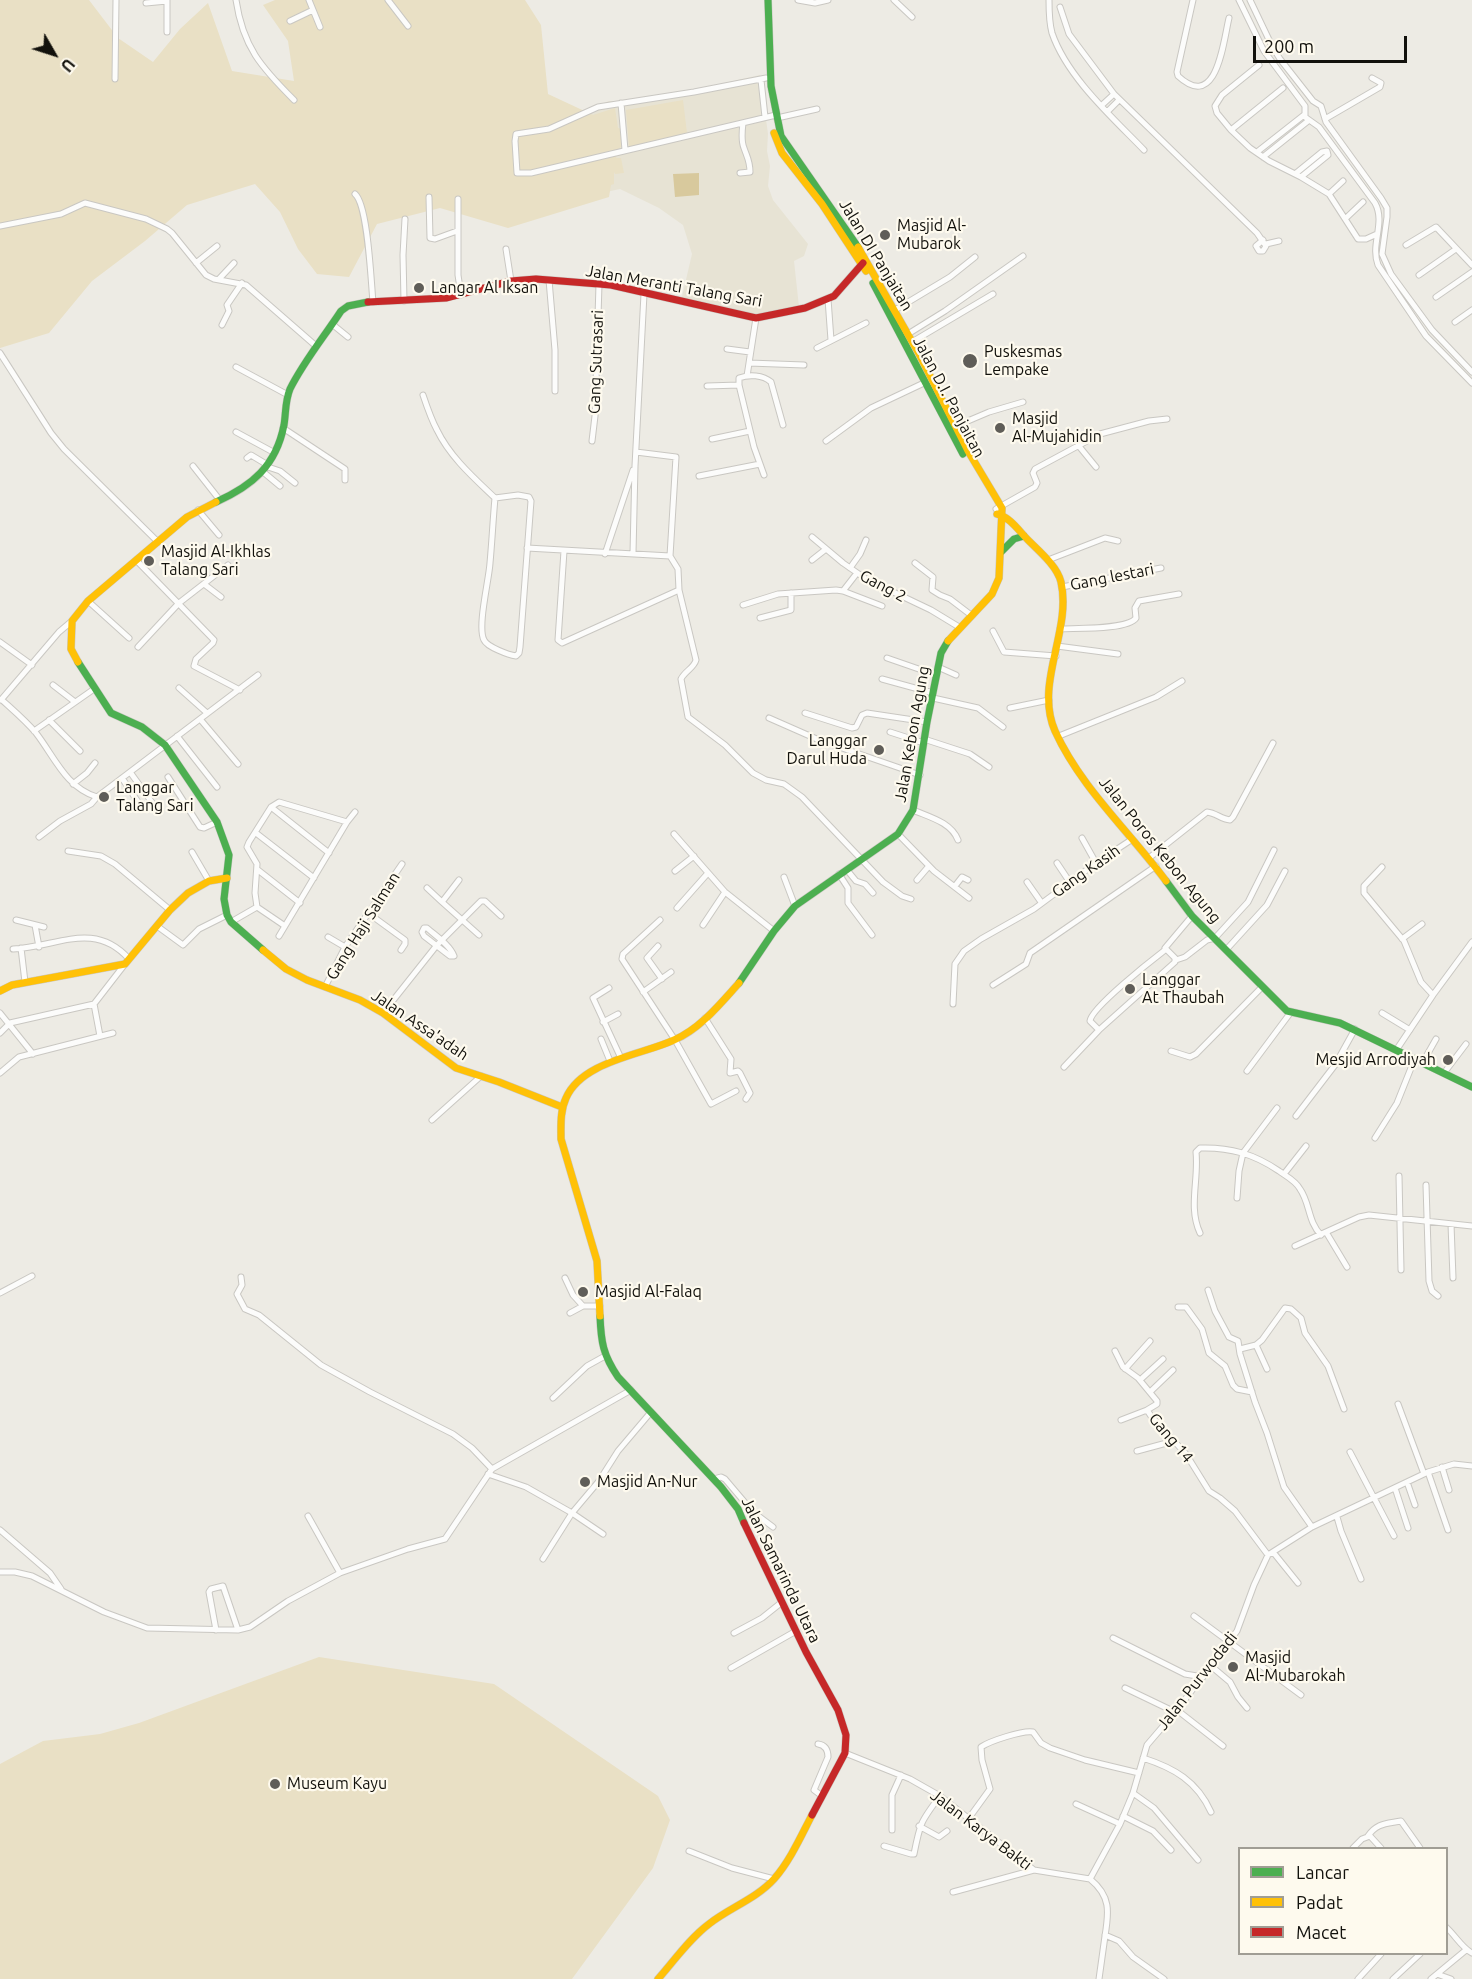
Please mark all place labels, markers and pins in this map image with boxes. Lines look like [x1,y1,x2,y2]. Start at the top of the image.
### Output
place label: Masjid Al- Mubarok [897,216,966,254]
marker: Masjid Al- Mubarok [878,228,892,242]
place label: Langar Al Iksan [431,278,538,298]
marker: Langar Al Iksan [412,281,426,295]
place label: Puskesmas Lempake [984,342,1062,380]
marker: Puskesmas Lempake [961,352,979,370]
place label: Masjid Al-Mujahidin [1012,409,1102,447]
marker: Masjid Al-Mujahidin [993,421,1007,435]
place label: Masjid Al-Ikhlas Talang Sari [161,542,271,580]
marker: Masjid Al-Ikhlas Talang Sari [142,554,156,568]
place label: Langgar Darul Huda [787,731,867,769]
marker: Langgar Darul Huda [872,743,886,757]
place label: Langgar Talang Sari [116,778,194,816]
marker: Langgar Talang Sari [97,790,111,804]
place label: Langgar At Thaubah [1142,970,1224,1008]
marker: Langgar At Thaubah [1123,982,1137,996]
place label: Mesjid Arrodiyah [1315,1050,1436,1070]
marker: Mesjid Arrodiyah [1441,1053,1455,1067]
place label: Masjid Al-Falaq [595,1282,702,1302]
marker: Masjid Al-Falaq [576,1285,590,1299]
place label: Masjid An-Nur [597,1472,698,1492]
marker: Masjid An-Nur [578,1475,592,1489]
place label: Masjid Al-Mubarokah [1245,1648,1346,1686]
marker: Masjid Al-Mubarokah [1226,1660,1240,1674]
place label: Museum Kayu [287,1774,387,1794]
marker: Museum Kayu [268,1777,282,1791]

